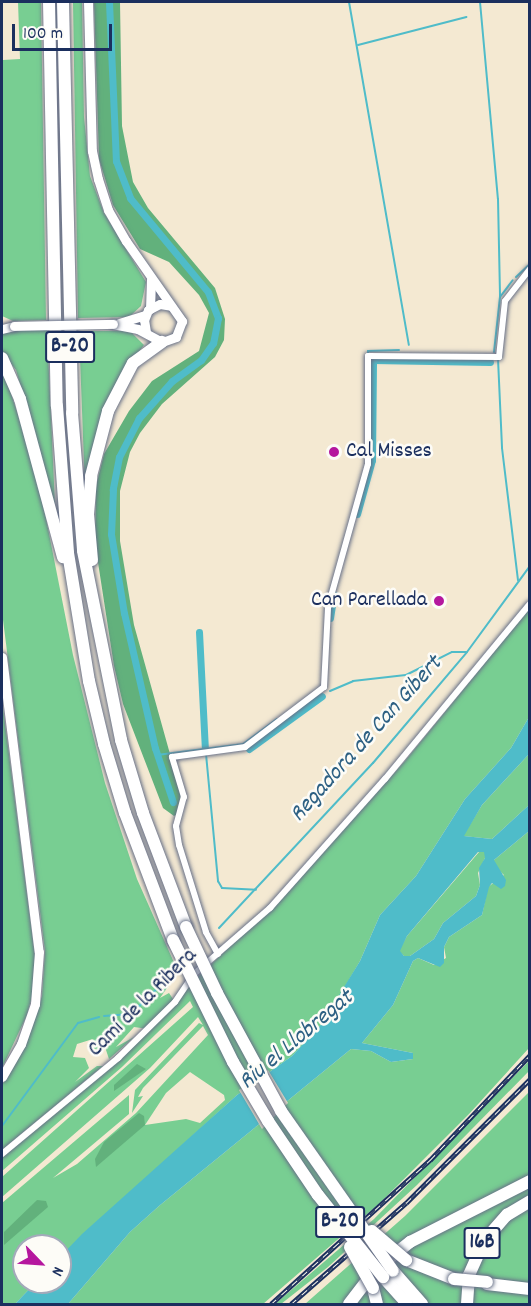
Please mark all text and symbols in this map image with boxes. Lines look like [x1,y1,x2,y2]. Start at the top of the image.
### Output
scale bar [15,12,116,50]
text: 100 m [23,22,63,47]
road number: B-20 [44,329,96,365]
place label: Cal Misses [346,439,432,465]
marker: Cal Misses [327,445,341,459]
place label: Can Parellada [311,588,427,614]
marker: Can Parellada [432,594,446,608]
water label: Regadora de Can Gibert [285,651,449,829]
street label: Camí de la Ribera [83,943,203,1063]
water label: Riu el Llobregat [234,985,360,1097]
road number: B-20 [314,1204,366,1240]
road number: 16B [462,1225,502,1261]
north arrow [12,1234,72,1294]
text: N [45,1263,69,1279]

